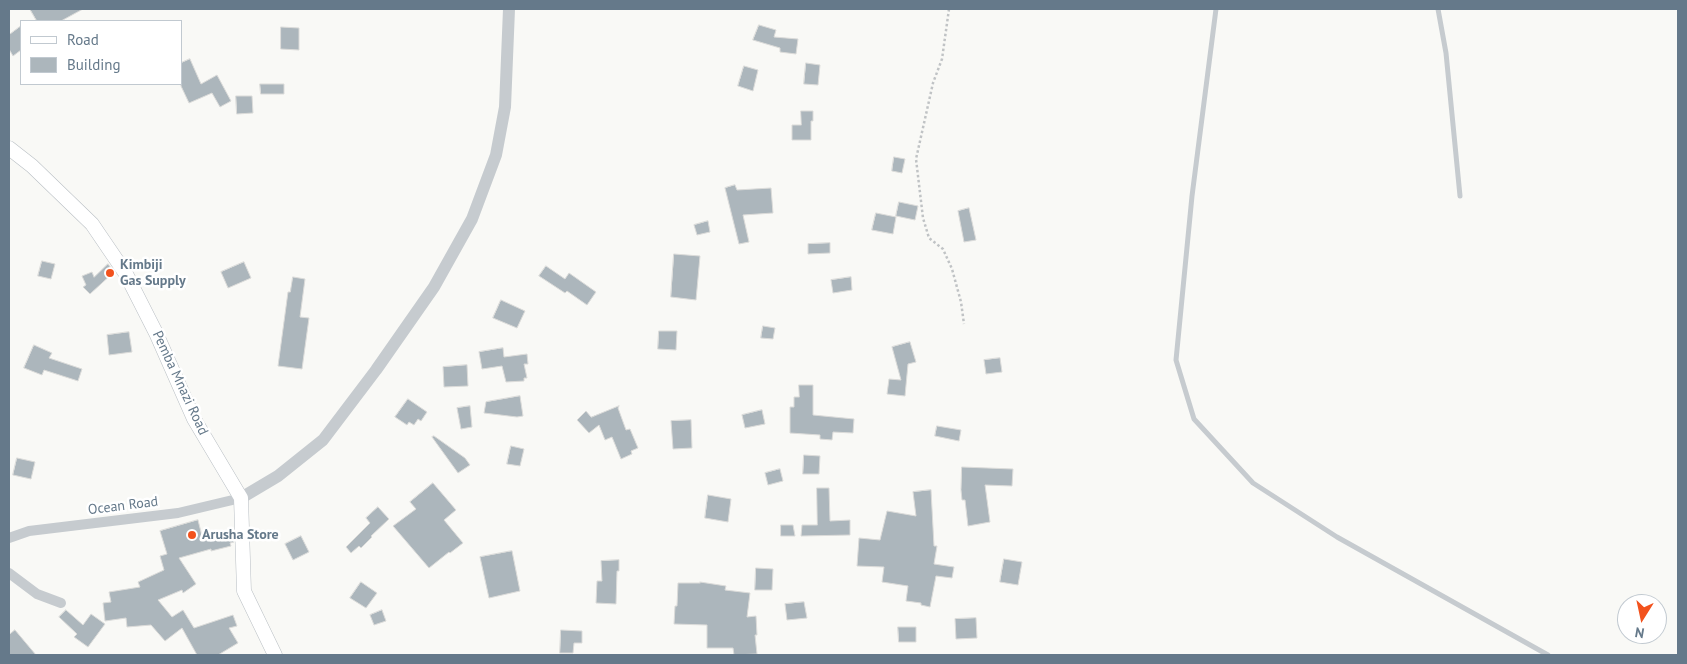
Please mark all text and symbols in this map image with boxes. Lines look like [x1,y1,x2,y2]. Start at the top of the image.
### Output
legend [20,20,182,85]
text: Road [67,30,99,49]
text: Building [67,55,121,74]
place label: Kimbiji Gas Supply [120,257,186,290]
marker: Kimbiji Gas Supply [104,267,116,279]
street label: Pemba Mnazi Road [148,328,212,438]
street label: Ocean Road [87,493,159,519]
place label: Arusha Store [202,527,279,543]
marker: Arusha Store [186,529,198,541]
north arrow [1617,594,1667,644]
text: N [1633,623,1646,642]

